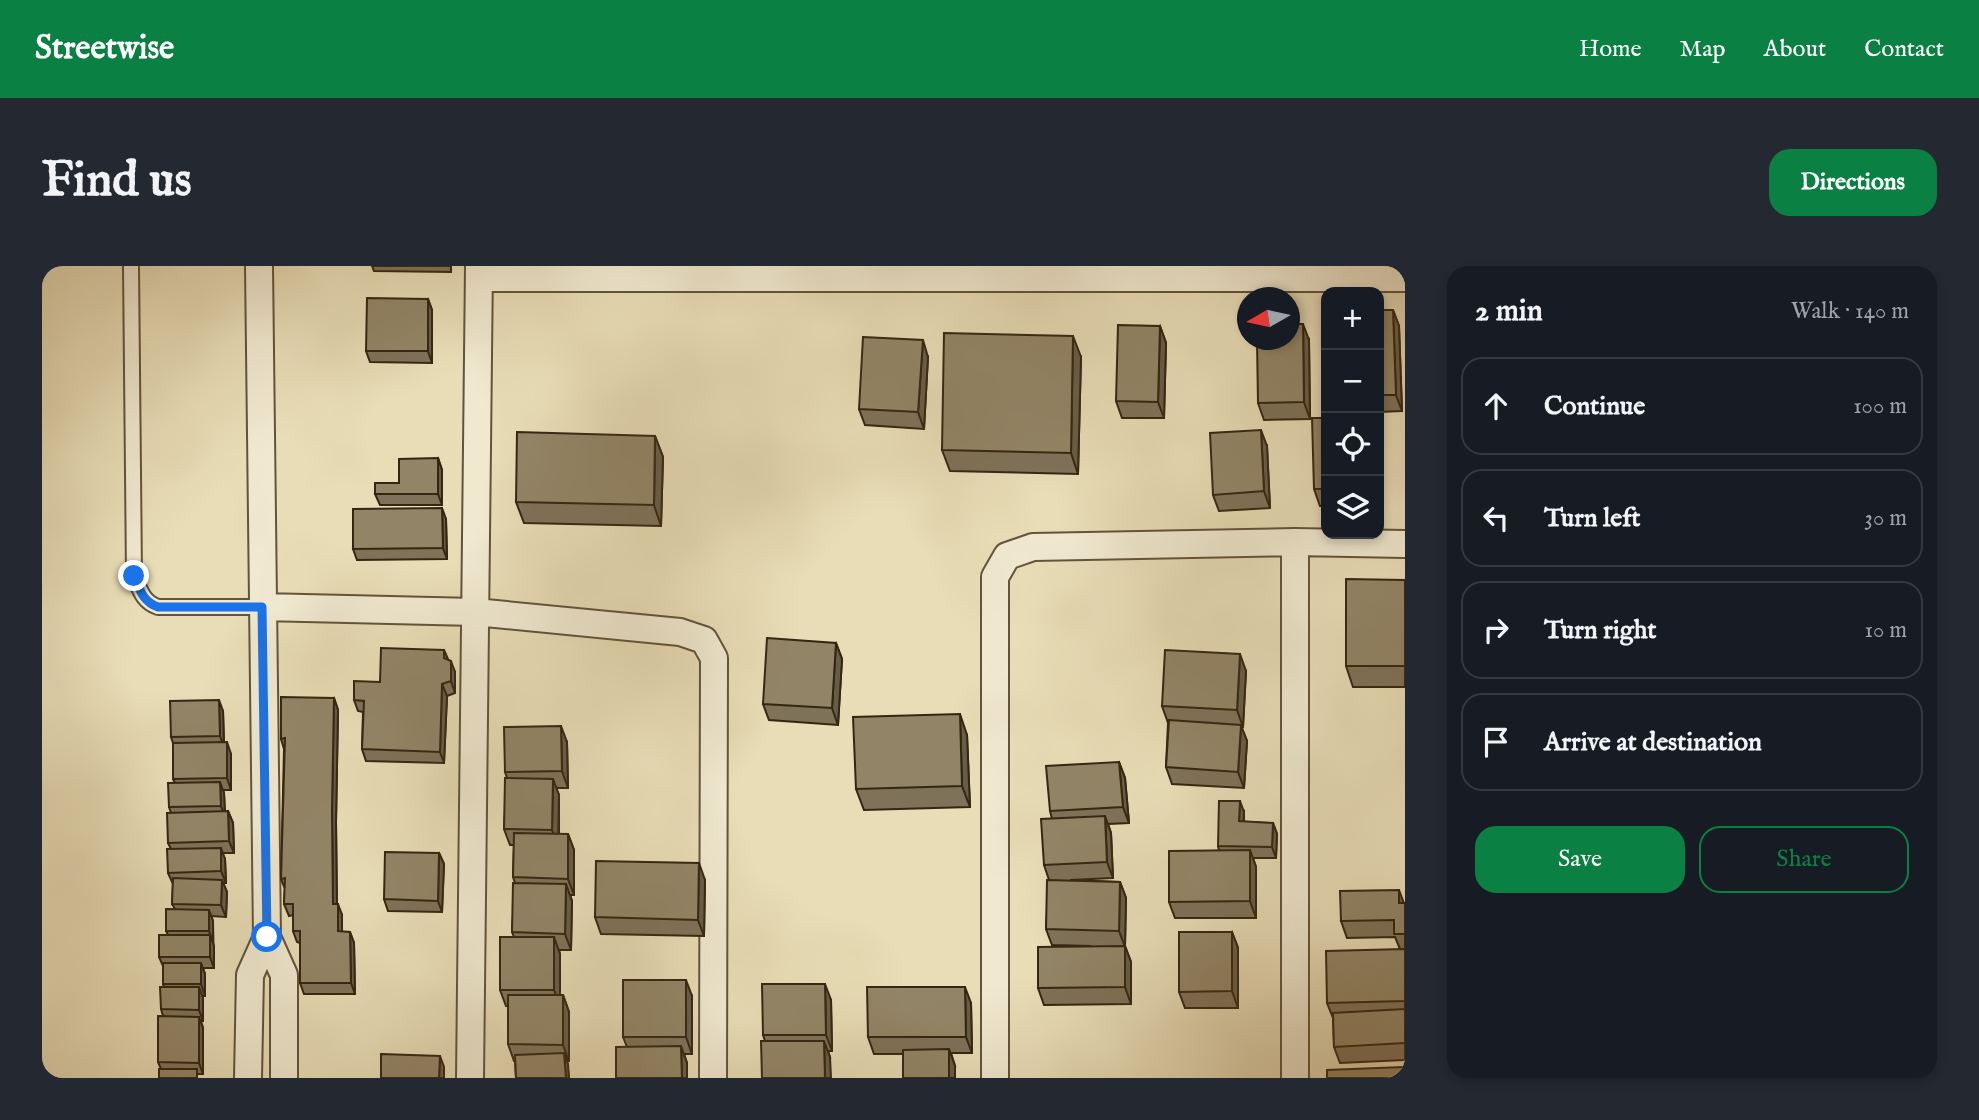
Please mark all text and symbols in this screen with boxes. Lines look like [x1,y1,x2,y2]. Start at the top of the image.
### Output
text: Streetwise [35,28,174,70]
text: Home [1579,34,1642,65]
text: Map [1680,34,1726,65]
text: About [1764,34,1826,65]
text: Contact [1864,34,1944,65]
button: Directions [1769,149,1937,216]
text: Find us [42,151,192,213]
north arrow [1237,287,1300,350]
map controls [1321,287,1384,539]
button: + [1321,287,1384,350]
text: 2 min [1475,293,1543,331]
text: Walk · 140 m [1791,297,1909,326]
button: − [1321,350,1384,413]
icon: ahead [1477,387,1515,425]
text: Continue [1544,390,1645,423]
text: 100 m [1853,392,1907,421]
button: locate [1321,413,1384,476]
button: layers [1321,476,1384,539]
icon: left [1477,499,1515,537]
text: Turn left [1544,502,1641,535]
text: 30 m [1864,504,1907,533]
route end [118,560,149,591]
icon: right [1477,611,1515,649]
text: Turn right [1544,614,1657,647]
text: 10 m [1864,616,1907,645]
icon: arrive [1477,723,1515,761]
text: Arrive at destination [1544,726,1762,759]
button: Save [1475,826,1685,893]
button: Share [1699,826,1909,893]
route start [251,921,282,952]

